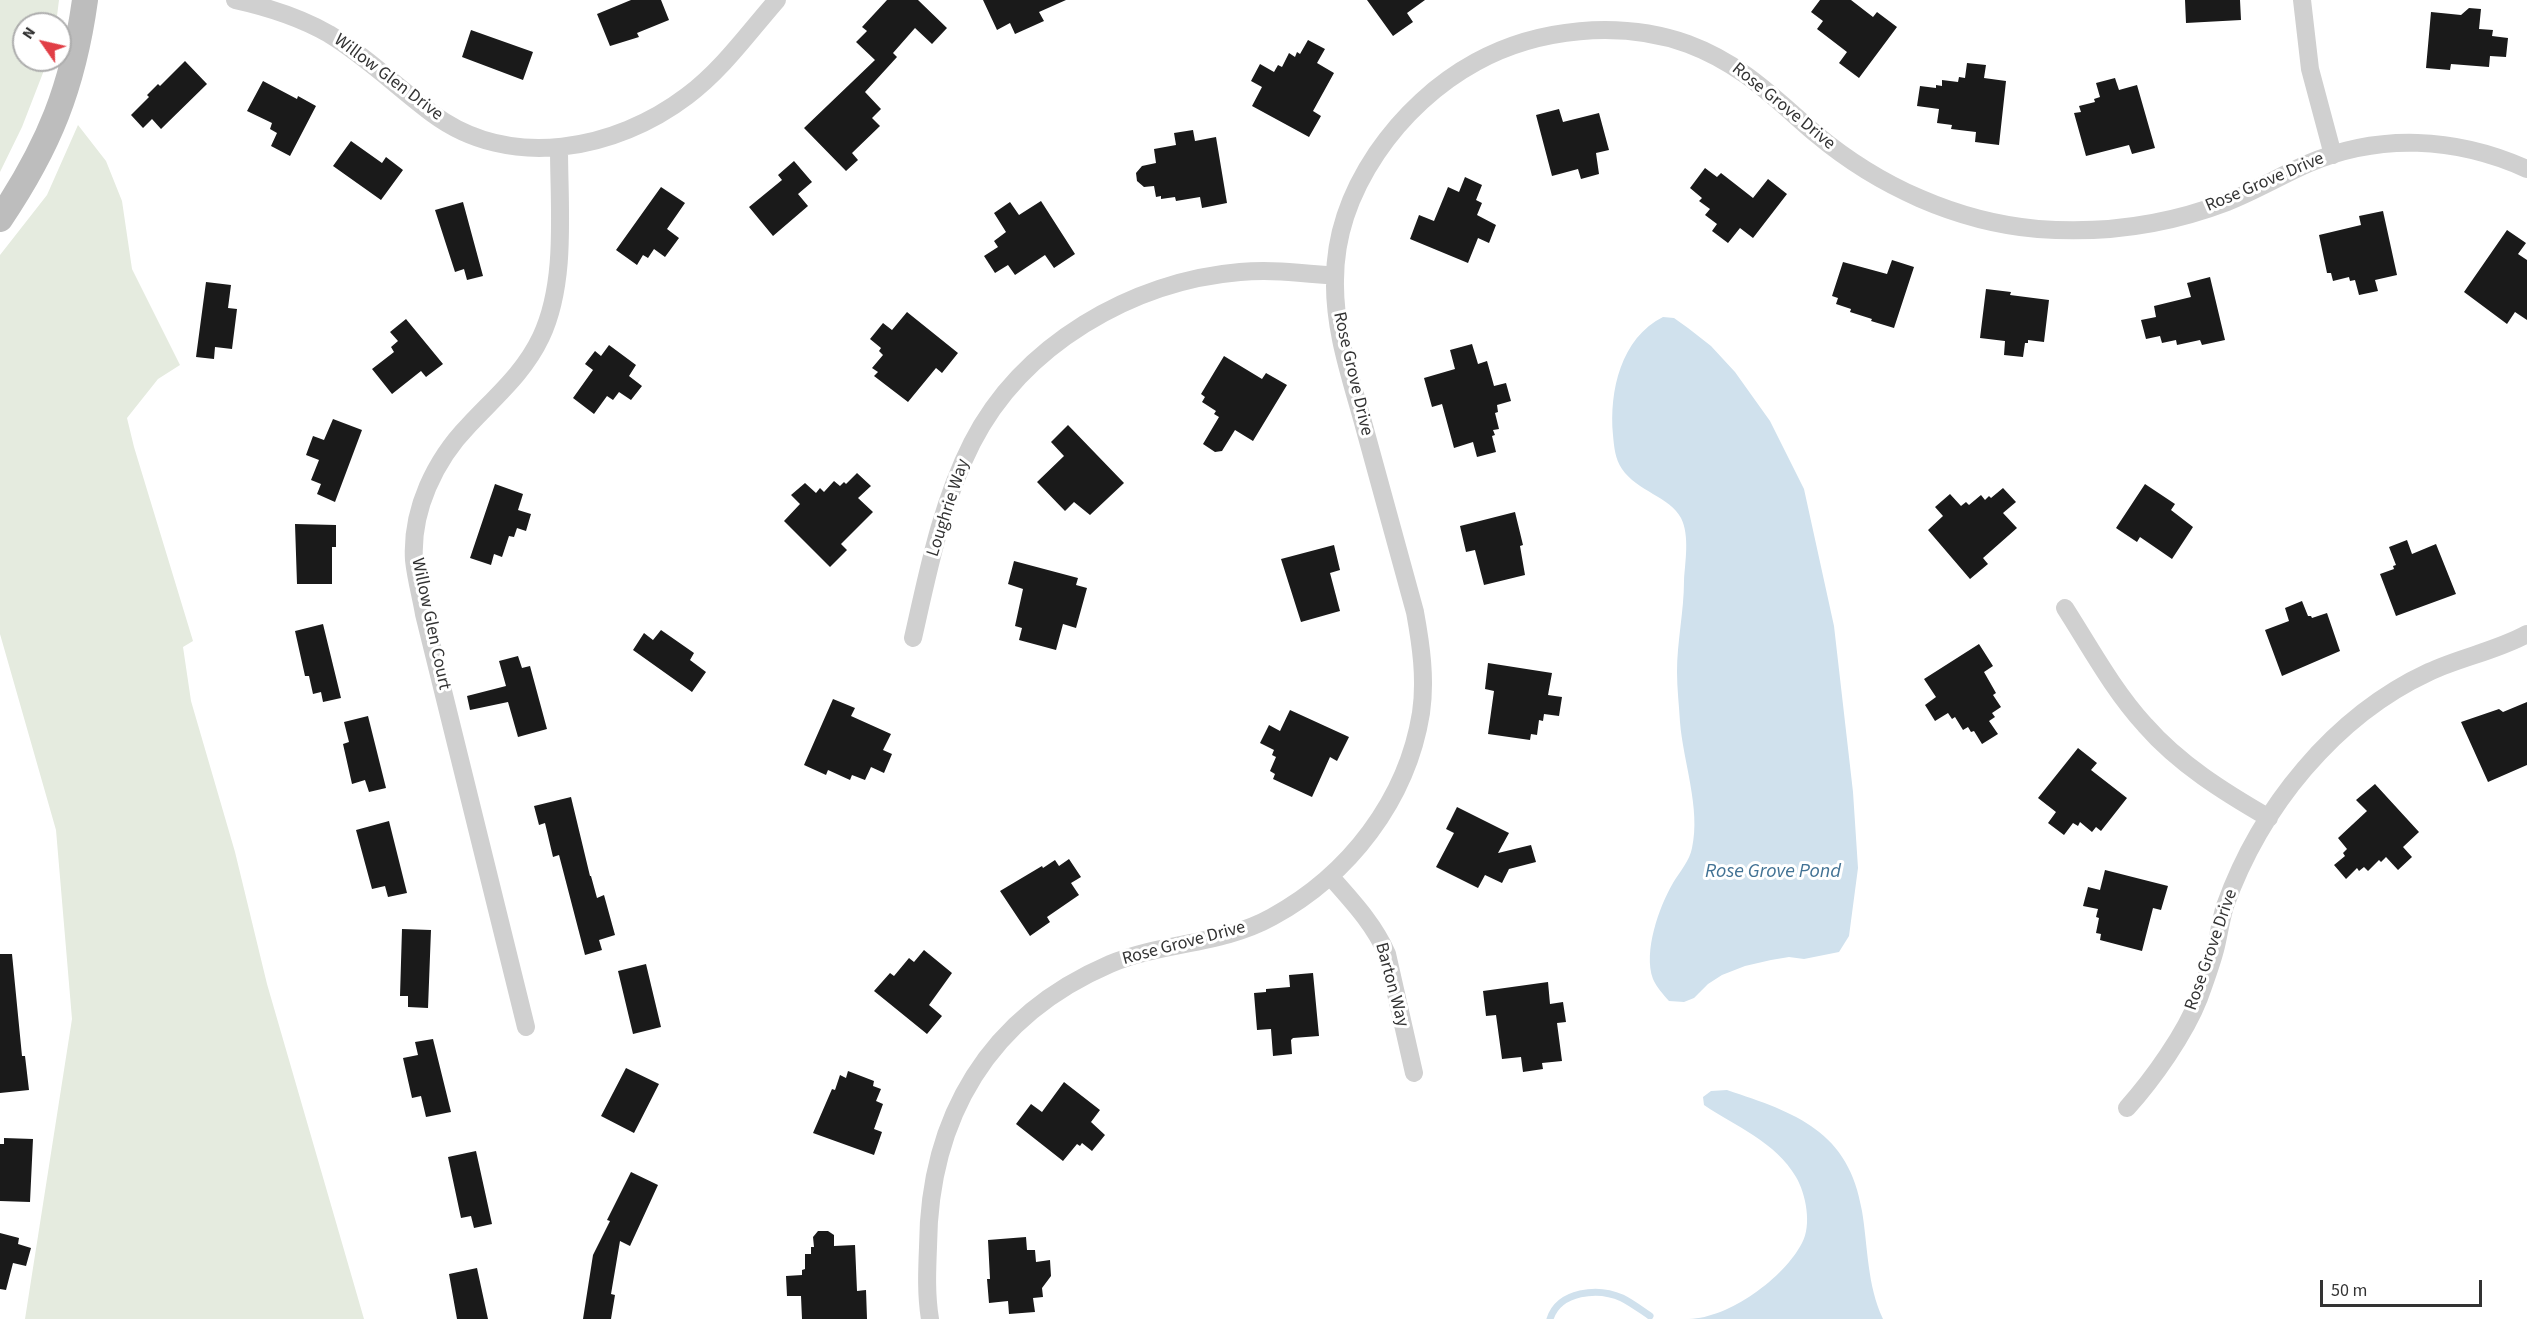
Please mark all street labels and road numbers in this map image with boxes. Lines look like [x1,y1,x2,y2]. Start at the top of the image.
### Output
street label: Willow Glen Drive [329,30,447,126]
street label: Rose Grove Drive [1727,59,1839,155]
street label: Rose Grove Drive [2203,148,2327,218]
street label: Rose Grove Drive [1327,310,1377,438]
street label: Loughrie Way [923,456,975,560]
street label: Willow Glen Court [405,556,455,692]
street label: Rose Grove Drive [2181,887,2243,1013]
street label: Rose Grove Drive [1120,917,1248,971]
street label: Barton Way [1369,941,1413,1029]

